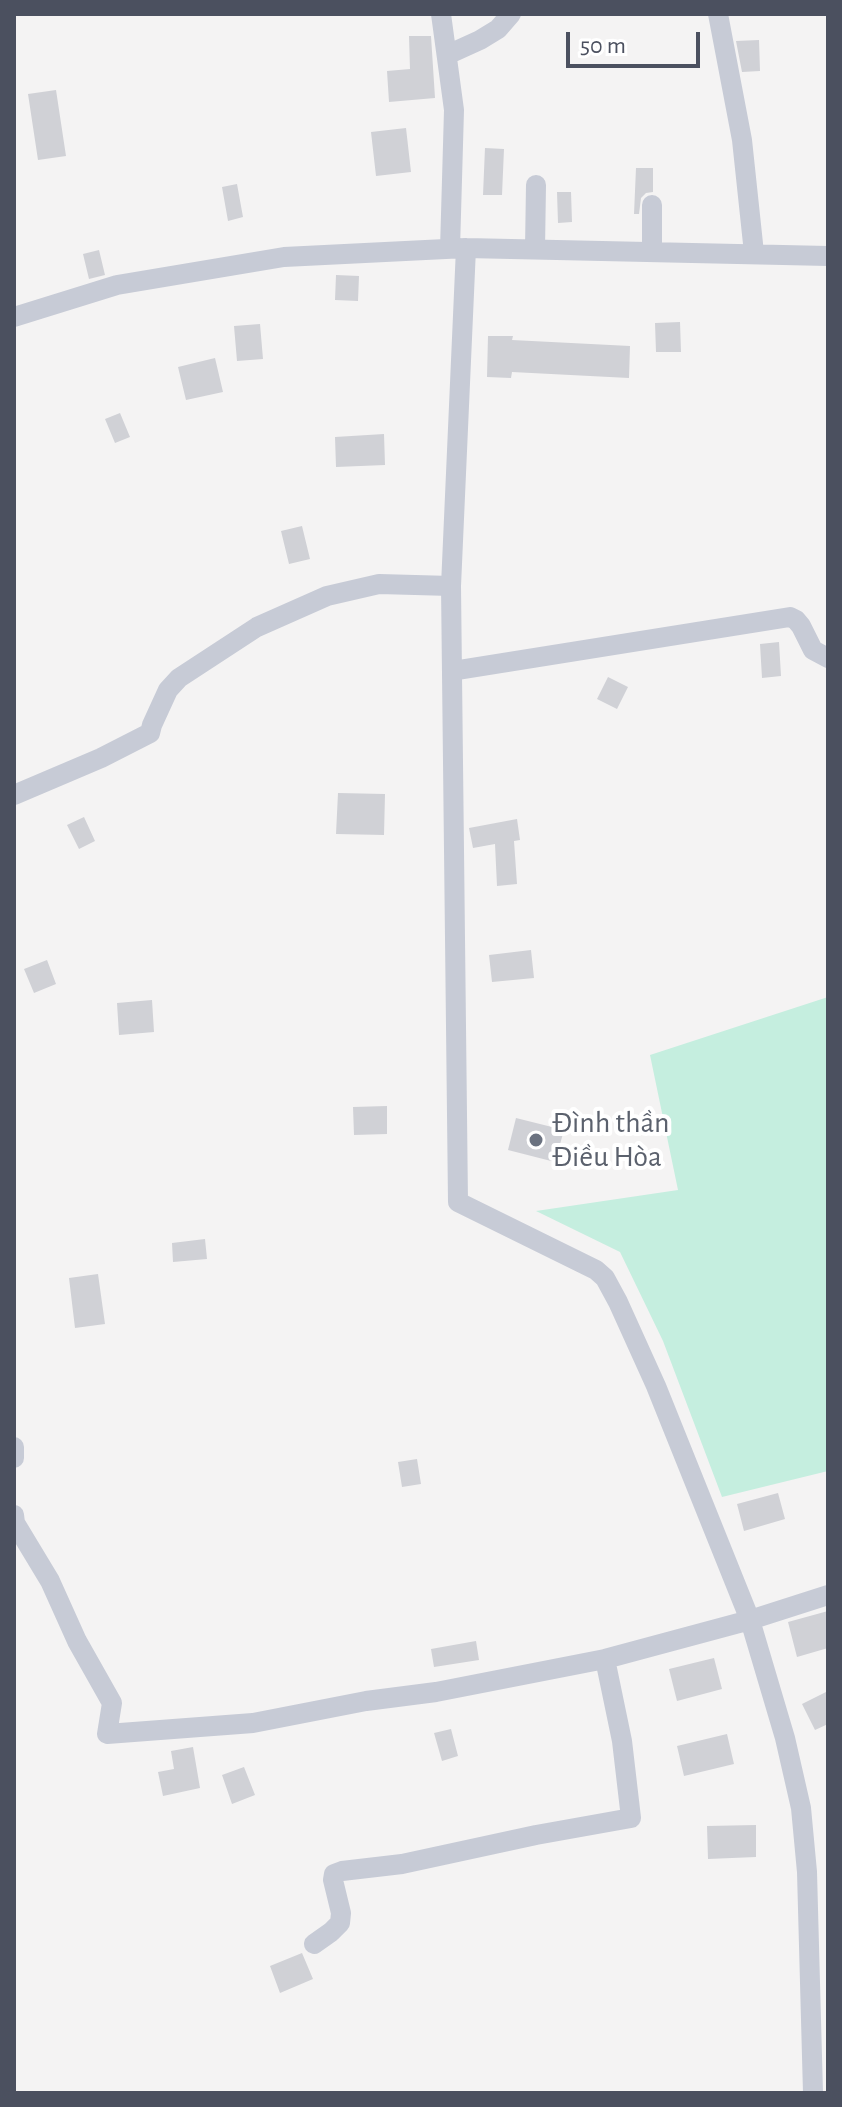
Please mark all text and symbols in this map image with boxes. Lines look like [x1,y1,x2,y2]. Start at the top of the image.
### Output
scale bar [570,16,704,66]
text: 50 m [580,34,626,58]
place label: Đình thần Điều Hòa [552,1105,670,1176]
marker: Đình thần Điều Hòa [527,1131,545,1149]

